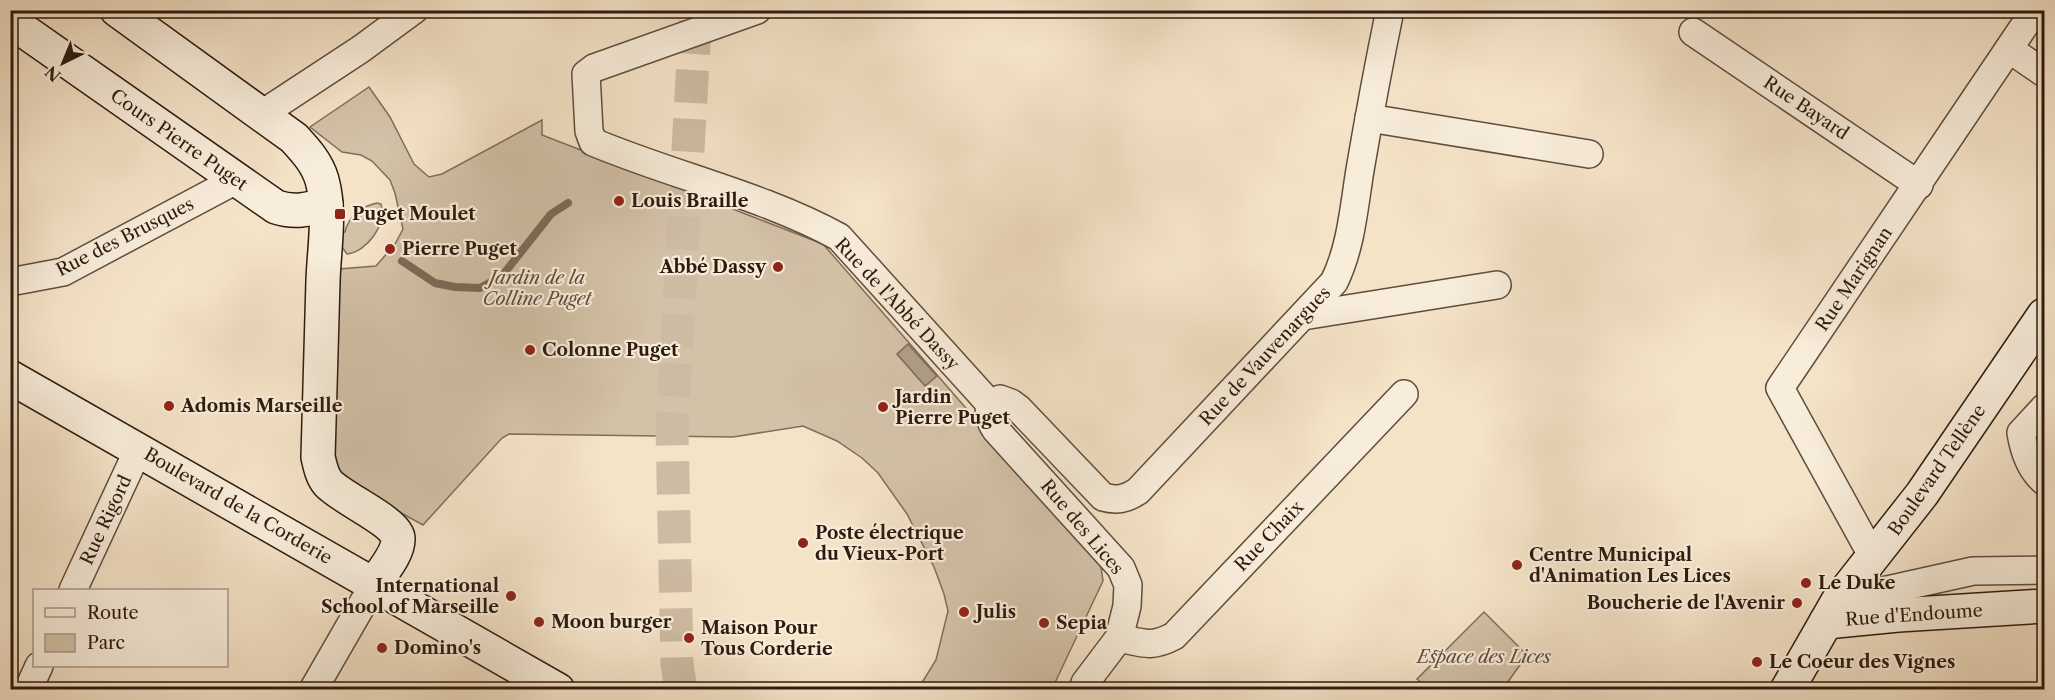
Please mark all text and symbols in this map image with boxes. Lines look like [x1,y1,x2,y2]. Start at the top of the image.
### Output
north arrow [33,33,93,93]
text: N [41,62,65,86]
street label: Rue Bayard [1759,71,1853,145]
street label: Cours Pierre Puget [106,84,252,196]
place label: Louis Braille [631,190,749,212]
street label: Rue des Brusques [52,193,198,281]
marker: Louis Braille [612,194,626,208]
place label: Puget Moulet [352,203,476,225]
marker: Puget Moulet [333,207,347,221]
street label: Rue Marignan [1811,223,1897,335]
street label: Rue de l'Abbé Dassy [830,233,965,375]
place label: Pierre Puget [402,238,518,260]
marker: Pierre Puget [383,242,397,256]
place label: Abbé Dassy [659,256,767,278]
marker: Abbé Dassy [771,260,785,274]
park label: Jardin de la Colline Puget [483,267,593,310]
street label: Rue de Vauvenargues [1195,282,1335,430]
place label: Colonne Puget [542,339,679,361]
marker: Colonne Puget [523,343,537,357]
place label: Jardin Pierre Puget [892,386,1011,429]
place label: Adomis Marseille [180,395,343,417]
marker: Adomis Marseille [162,399,176,413]
marker: Jardin Pierre Puget [876,400,890,414]
street label: Boulevard Tellène [1884,400,1990,540]
street label: Boulevard de la Corderie [140,443,336,569]
street label: Rue Rigord [76,472,136,568]
street label: Rue des Lices [1036,475,1128,579]
street label: Rue Chaix [1230,496,1308,576]
place label: Poste électrique du Vieux-Port [815,522,964,565]
marker: Poste électrique du Vieux-Port [796,536,810,550]
place label: Centre Municipal d'Animation Les Lices [1529,544,1731,587]
marker: Centre Municipal d'Animation Les Lices [1510,558,1524,572]
place label: Le Duke [1818,572,1896,594]
place label: International School of Marseille [321,575,499,618]
marker: Le Duke [1799,576,1813,590]
legend [33,589,228,667]
marker: International School of Marseille [504,589,518,603]
place label: Boucherie de l'Avenir [1587,592,1785,614]
marker: Boucherie de l'Avenir [1790,596,1804,610]
street label: Rue d'Endoume [1845,599,1983,631]
place label: Julis [973,601,1016,623]
text: Route [87,602,139,624]
marker: Julis [957,605,971,619]
place label: Moon burger [551,611,672,633]
place label: Sepia [1056,612,1108,634]
marker: Moon burger [532,615,546,629]
marker: Sepia [1037,616,1051,630]
place label: Maison Pour Tous Corderie [701,617,833,660]
marker: Maison Pour Tous Corderie [682,631,696,645]
text: Parc [87,632,125,654]
place label: Domino's [394,637,481,659]
marker: Domino's [375,641,389,655]
park label: Espace des Lices [1415,646,1551,668]
place label: Le Coeur des Vignes [1769,651,1955,673]
marker: Le Coeur des Vignes [1750,655,1764,669]

